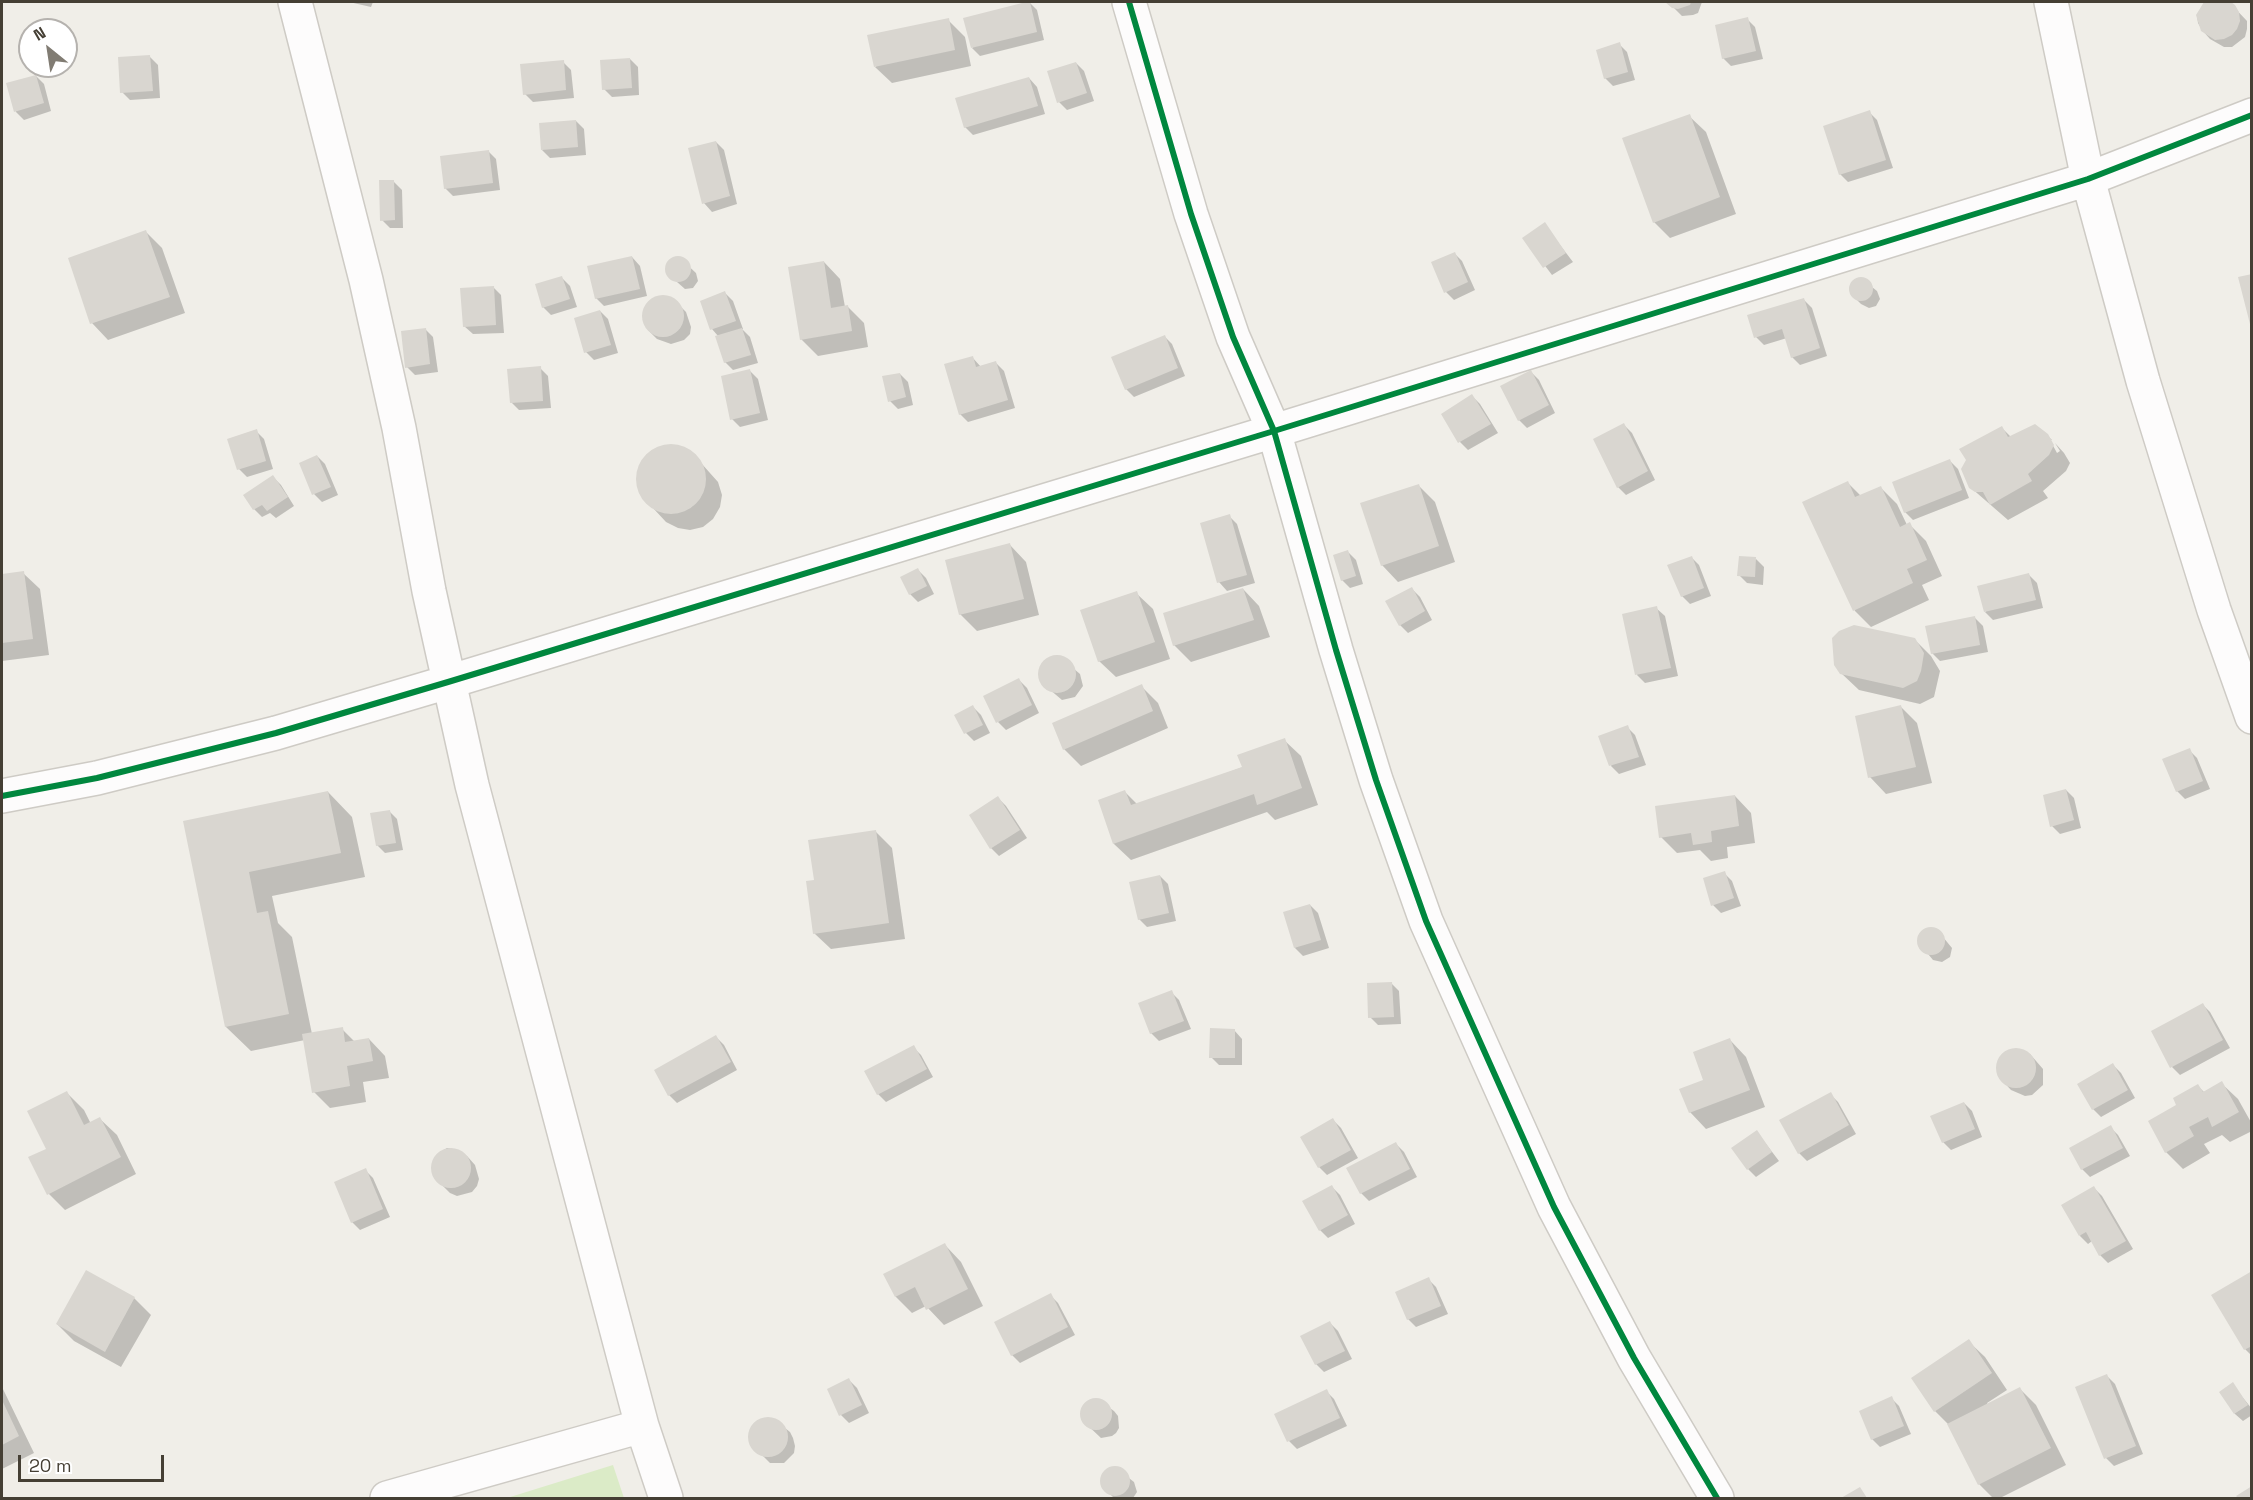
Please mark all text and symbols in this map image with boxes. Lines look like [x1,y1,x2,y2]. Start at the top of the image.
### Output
north arrow [18,18,78,78]
text: N [30,22,50,45]
scale bar [21,1443,166,1481]
text: 20 m [29,1454,72,1477]

